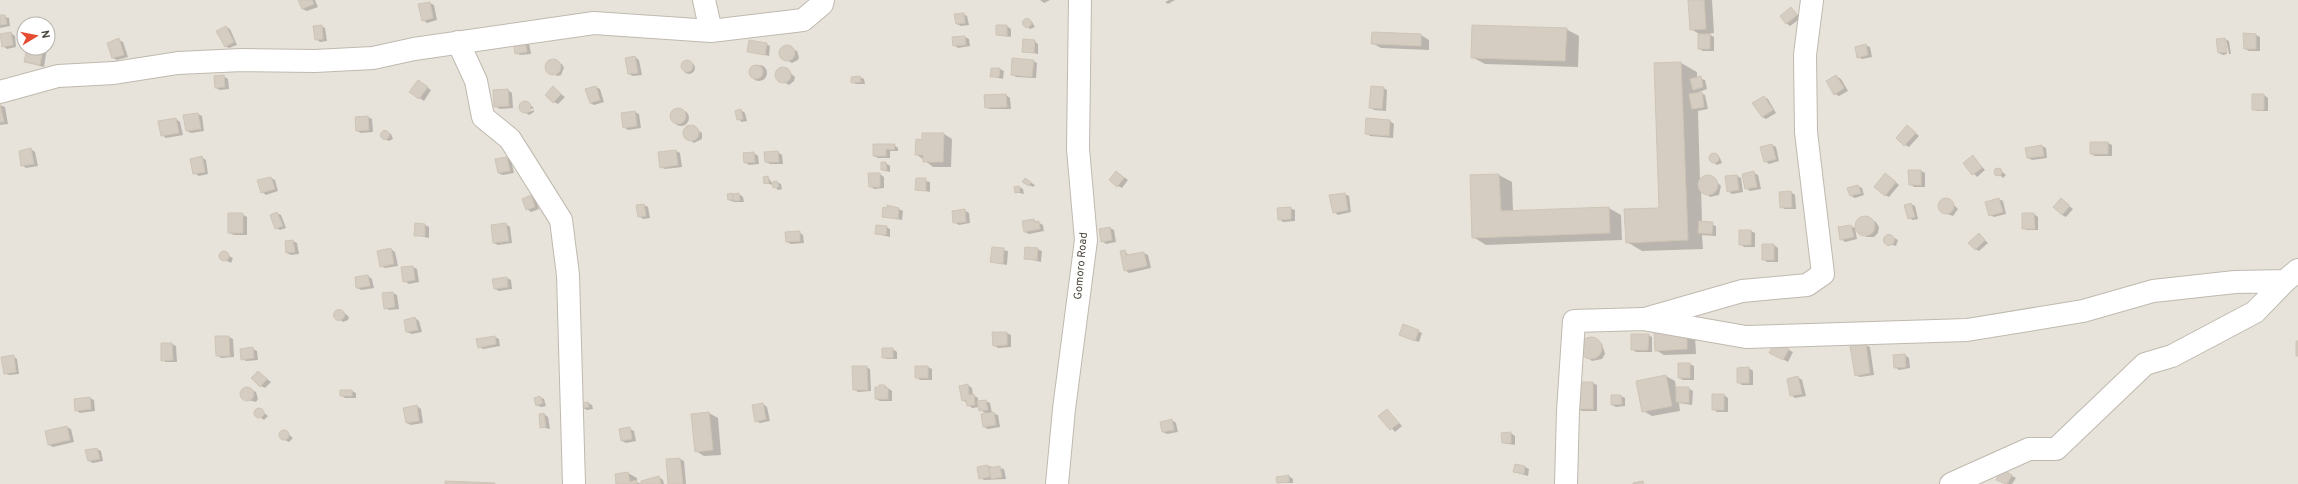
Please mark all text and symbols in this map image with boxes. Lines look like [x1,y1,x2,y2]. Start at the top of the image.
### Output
north arrow [16,16,56,56]
text: N [37,29,52,40]
street label: Gomoro Road [1071,232,1091,300]

